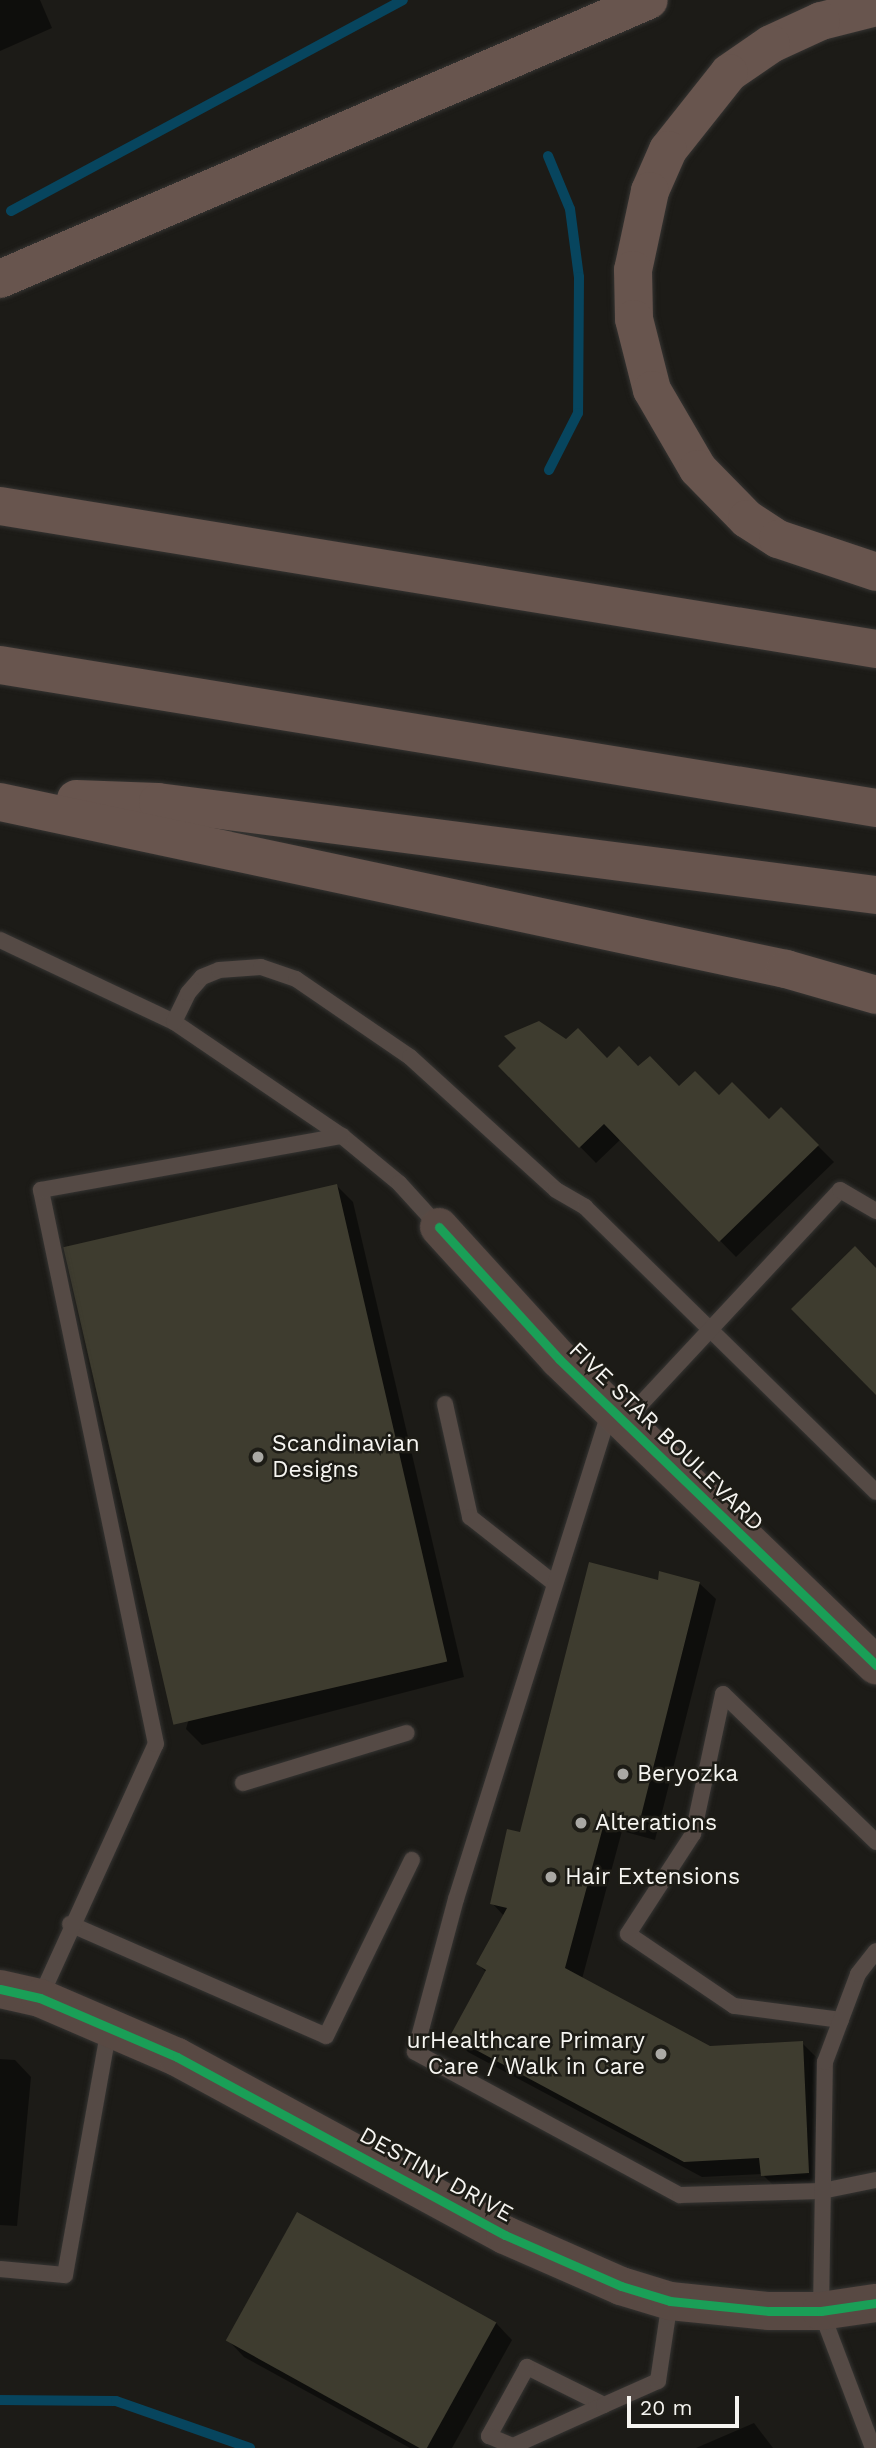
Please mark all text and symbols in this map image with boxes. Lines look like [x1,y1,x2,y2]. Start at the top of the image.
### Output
street label: FIVE STAR BOULEVARD [563,1337,769,1537]
place label: Scandinavian Designs [272,1430,420,1484]
marker: Scandinavian Designs [250,1449,266,1465]
place label: Beryozka [637,1760,738,1788]
marker: Beryozka [615,1766,631,1782]
place label: Alterations [595,1809,717,1837]
marker: Alterations [573,1815,589,1831]
place label: Hair Extensions [565,1863,741,1891]
marker: Hair Extensions [543,1869,559,1885]
place label: urHealthcare Primary Care / Walk in Care [406,2027,645,2081]
marker: urHealthcare Primary Care / Walk in Care [651,2044,671,2064]
street label: DESTINY DRIVE [354,2121,518,2229]
scale bar [631,2382,743,2426]
text: 20 m [640,2395,692,2420]

